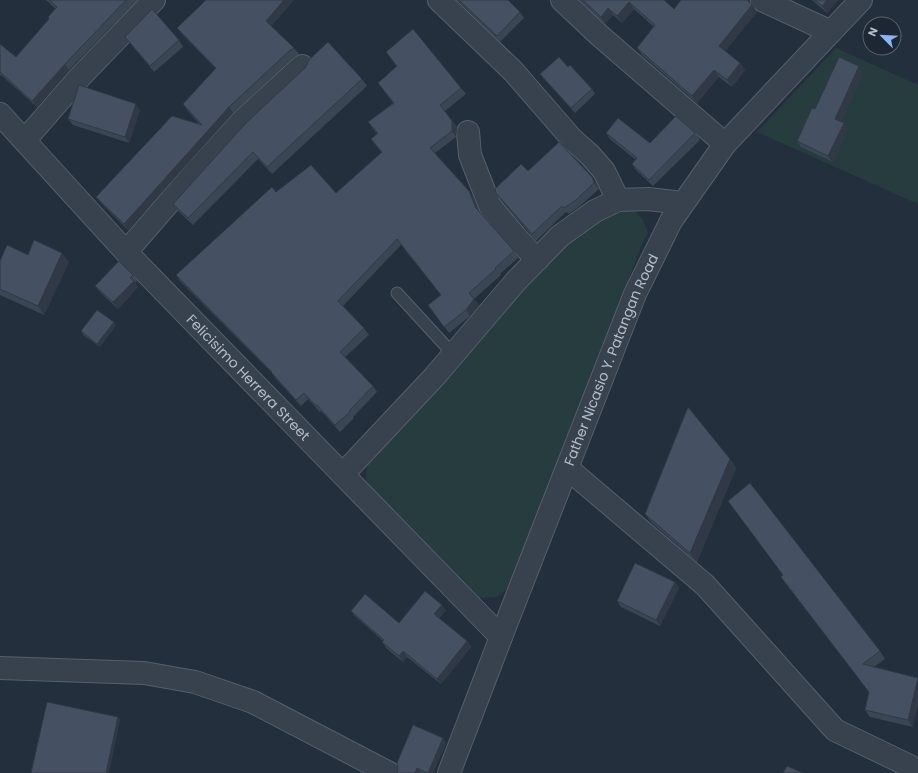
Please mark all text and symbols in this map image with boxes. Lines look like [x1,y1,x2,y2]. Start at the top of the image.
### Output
north arrow [862,16,902,56]
text: N [864,25,882,39]
street label: Father Nicasio Y. Patangan Road [559,250,663,468]
street label: Felicisimo Herrera Street [182,310,315,445]

